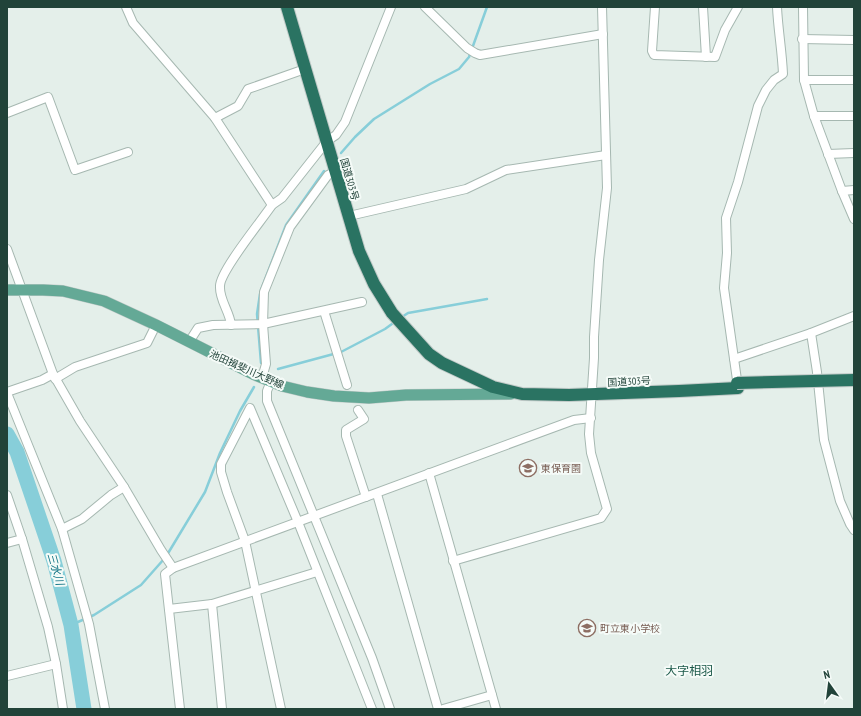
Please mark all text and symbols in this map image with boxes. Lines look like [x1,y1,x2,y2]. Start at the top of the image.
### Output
street label: 国道303号 [337,156,362,202]
street label: 池田揖斐川大野線 [208,347,286,392]
street label: 国道303号 [607,374,651,389]
school or university icon: 東保育園 [518,458,538,478]
place label: 東保育園 [541,462,581,475]
water label: 三水川 [45,551,68,588]
school or university icon: 町立東小学校 [577,618,597,638]
place label: 町立東小学校 [600,622,660,635]
district label: 大字相羽 [665,663,713,678]
north arrow [809,664,849,704]
text: N [822,667,831,682]

